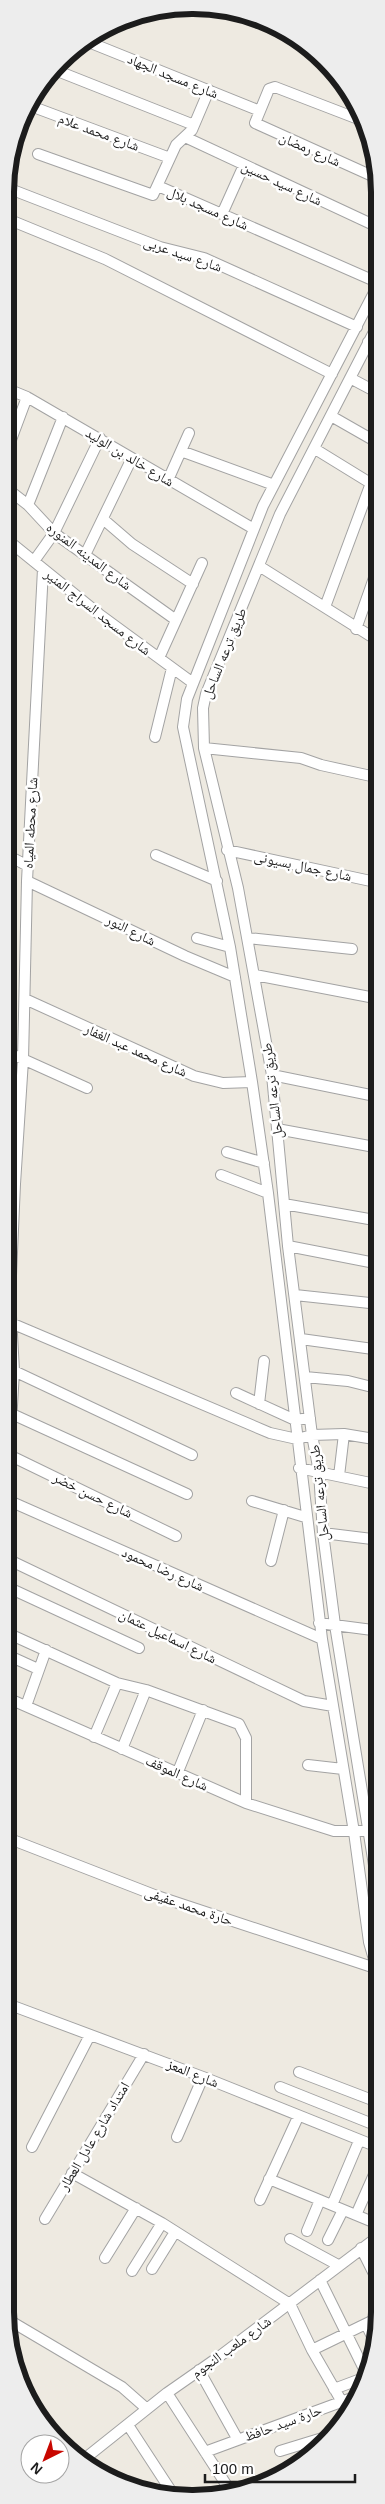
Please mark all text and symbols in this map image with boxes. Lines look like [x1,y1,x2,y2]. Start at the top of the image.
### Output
street label: شارع مسجد الجهاد [125,51,221,103]
street label: شارع محمد علام [56,110,142,156]
street label: شارع رمضان [276,128,343,171]
street label: شارع سيد حسين [238,157,325,210]
street label: شارع مسجد بلال [164,183,251,235]
street label: شارع سيد عربى [141,233,224,277]
street label: شارع خالد بن الوليد [82,424,177,491]
street label: شارع المدينه المنوره [42,519,135,595]
street label: شارع مسجد السراج المنير [40,565,154,660]
street label: طريق ترعه الساحل [198,605,251,702]
street label: شارع محطه المياه [20,777,42,869]
street label: شارع جمال بسيونى [252,848,353,886]
street label: شارع النور [102,911,158,951]
street label: شارع محمد عبد الغفار [80,1020,190,1082]
street label: طريق ترعه الساحل [258,1042,288,1140]
street label: طريق ترعه الساحل [306,1444,334,1542]
street label: شارع حسن خضر [49,1468,135,1523]
street label: شارع رضا محمود [119,1544,207,1596]
street label: شارع اسماعيل عثمان [116,1606,219,1668]
street label: شارع الموقف [143,1752,211,1796]
street label: حارة محمد عفيفى [143,1883,235,1930]
street label: شارع المعز [163,2055,221,2092]
street label: امتداد شارع عادل العطار [55,2079,134,2195]
street label: شارع ملعب النجوم [188,2313,275,2383]
street label: حارة سيد حافظ [242,2402,324,2445]
north arrow [20,2434,70,2484]
scale bar [205,2452,355,2484]
text: N [27,2459,45,2478]
text: 100 m [212,2460,254,2477]

